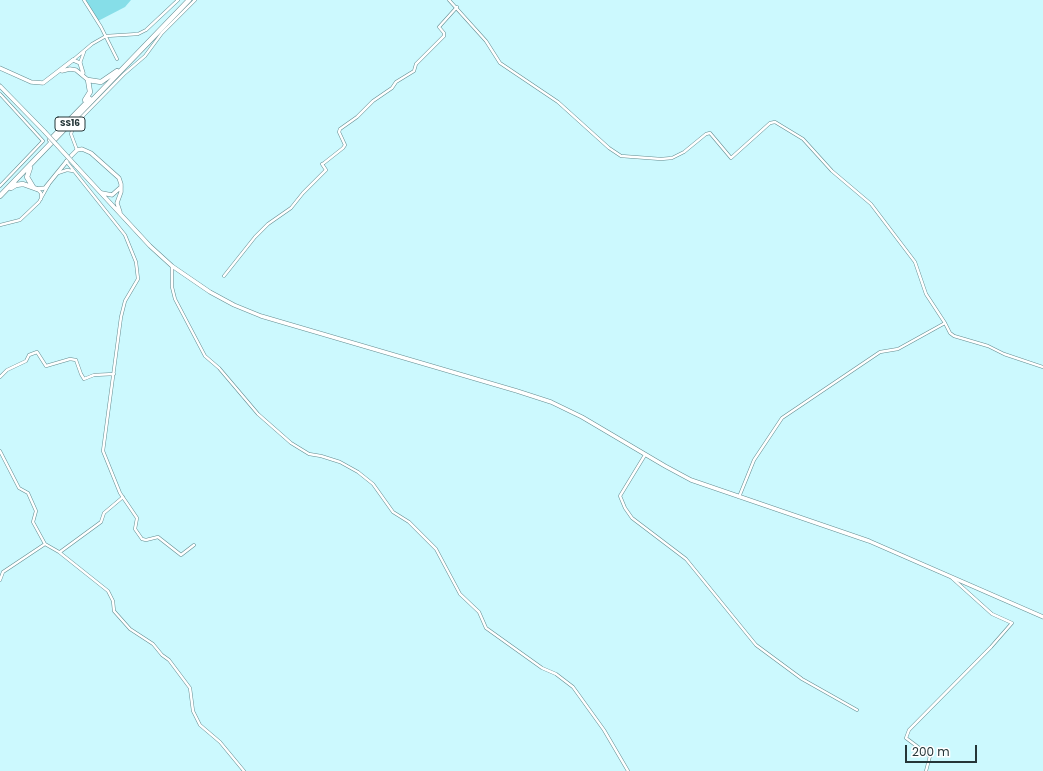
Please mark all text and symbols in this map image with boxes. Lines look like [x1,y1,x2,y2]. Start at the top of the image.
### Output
road number: SS16 [55,117,85,131]
scale bar [907,737,979,763]
text: 200 m [912,743,950,760]

